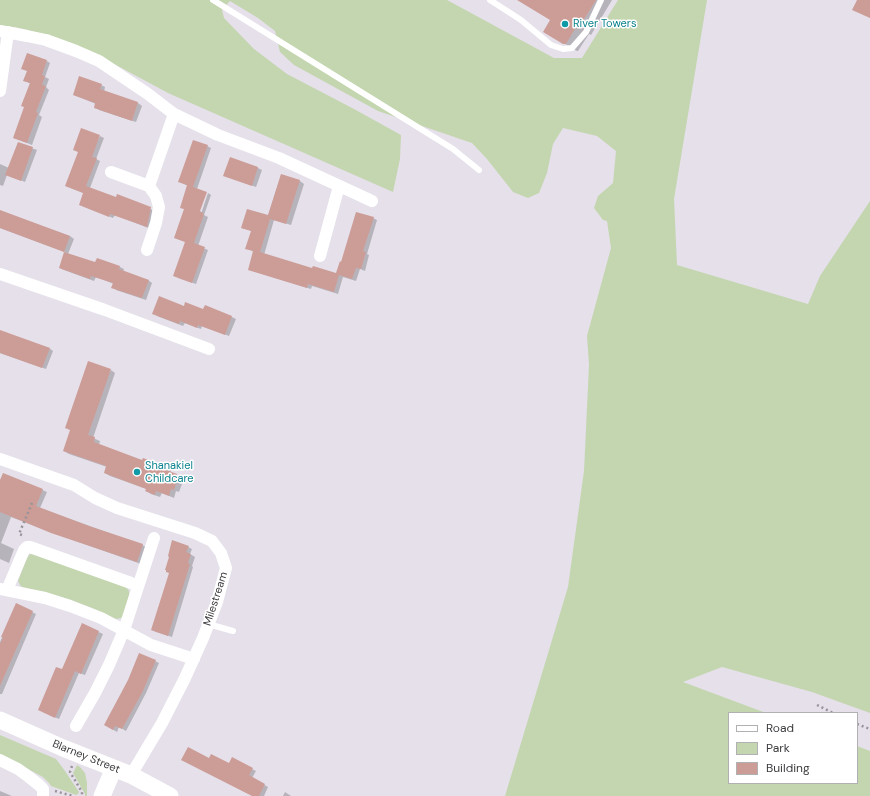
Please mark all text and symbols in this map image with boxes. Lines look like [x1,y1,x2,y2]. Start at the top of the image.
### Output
place label: River Towers [573,17,636,31]
marker: River Towers [560,19,570,29]
place label: Shanakiel Childcare [145,459,194,485]
marker: Shanakiel Childcare [132,467,142,477]
street label: Milestream [201,570,231,628]
legend [728,712,858,784]
text: Road [766,720,794,736]
street label: Blarney Street [50,737,122,777]
text: Park [766,740,790,756]
text: Building [766,760,810,776]

